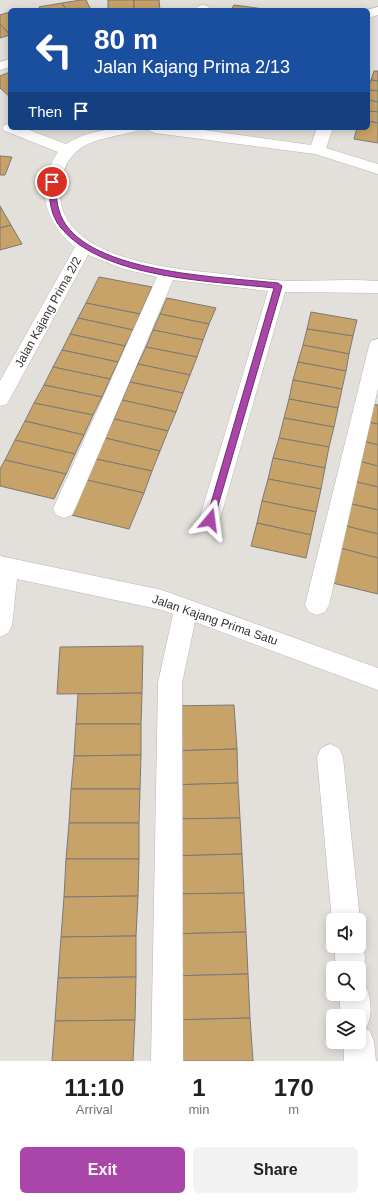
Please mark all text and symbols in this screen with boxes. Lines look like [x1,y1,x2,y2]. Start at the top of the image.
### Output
icon: left [28,24,80,76]
text: 80 m [94,24,158,55]
text: Jalan Kajang Prima 2/13 [94,57,290,77]
icon: arrive [70,100,92,122]
text: Then [28,103,62,120]
pin [35,165,69,199]
icon: arrive [41,171,63,193]
street label: Jalan Kajang Prima 2/2 [12,254,84,370]
position arrow [189,499,231,541]
street label: Jalan Kajang Prima Satu [150,592,280,648]
map controls [326,913,366,1049]
button: sound [326,913,366,953]
button: search [326,961,366,1001]
button: layers [326,1009,366,1049]
text: 11:10 [64,1074,124,1101]
text: 1 [192,1074,206,1101]
text: 170 [274,1074,314,1101]
text: Arrival [76,1102,113,1117]
text: min [189,1102,209,1117]
text: m [288,1102,299,1117]
button: Exit [20,1147,185,1193]
button: Share [193,1147,358,1193]

